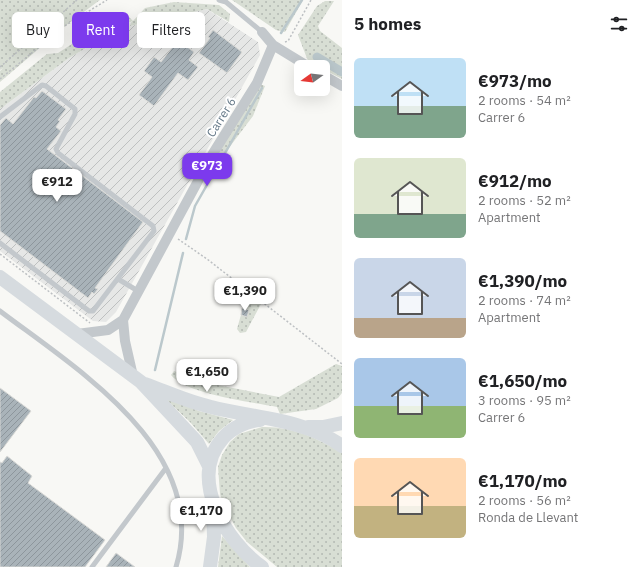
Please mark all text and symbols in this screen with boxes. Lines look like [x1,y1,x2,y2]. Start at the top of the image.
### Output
chip: Buy [12,12,64,48]
chip: Rent [72,12,129,48]
chip: Filters [137,12,205,48]
text: 5 homes [354,13,421,35]
icon: filters [608,13,630,35]
north arrow [294,60,330,96]
map controls [294,60,330,96]
text: €973/mo [478,70,552,92]
icon: home [386,74,434,122]
text: 2 rooms · 54 m² [478,92,571,109]
street label: Carrer 6 [203,95,239,139]
text: Carrer 6 [478,109,525,126]
pin: €973 [183,153,231,187]
text: €973 [191,157,223,174]
pin: €912 [33,169,81,203]
text: €912/mo [478,170,552,192]
text: €912 [41,173,73,190]
icon: home [386,174,434,222]
text: 2 rooms · 52 m² [478,192,571,209]
text: Apartment [478,209,541,226]
text: €1,390/mo [478,270,567,292]
icon: home [386,274,434,322]
pin: €1,390 [212,278,278,312]
text: €1,390 [223,282,267,299]
text: 2 rooms · 74 m² [478,292,571,309]
text: Apartment [478,309,541,326]
pin: €1,650 [174,359,240,393]
text: €1,650 [185,363,229,380]
text: €1,650/mo [478,370,567,392]
icon: home [386,374,434,422]
text: 3 rooms · 95 m² [478,392,571,409]
text: Carrer 6 [478,409,525,426]
text: €1,170/mo [478,470,567,492]
icon: home [386,474,434,522]
text: 2 rooms · 56 m² [478,492,571,509]
pin: €1,170 [168,498,234,532]
text: €1,170 [179,502,223,519]
text: Ronda de Llevant [478,509,578,526]

